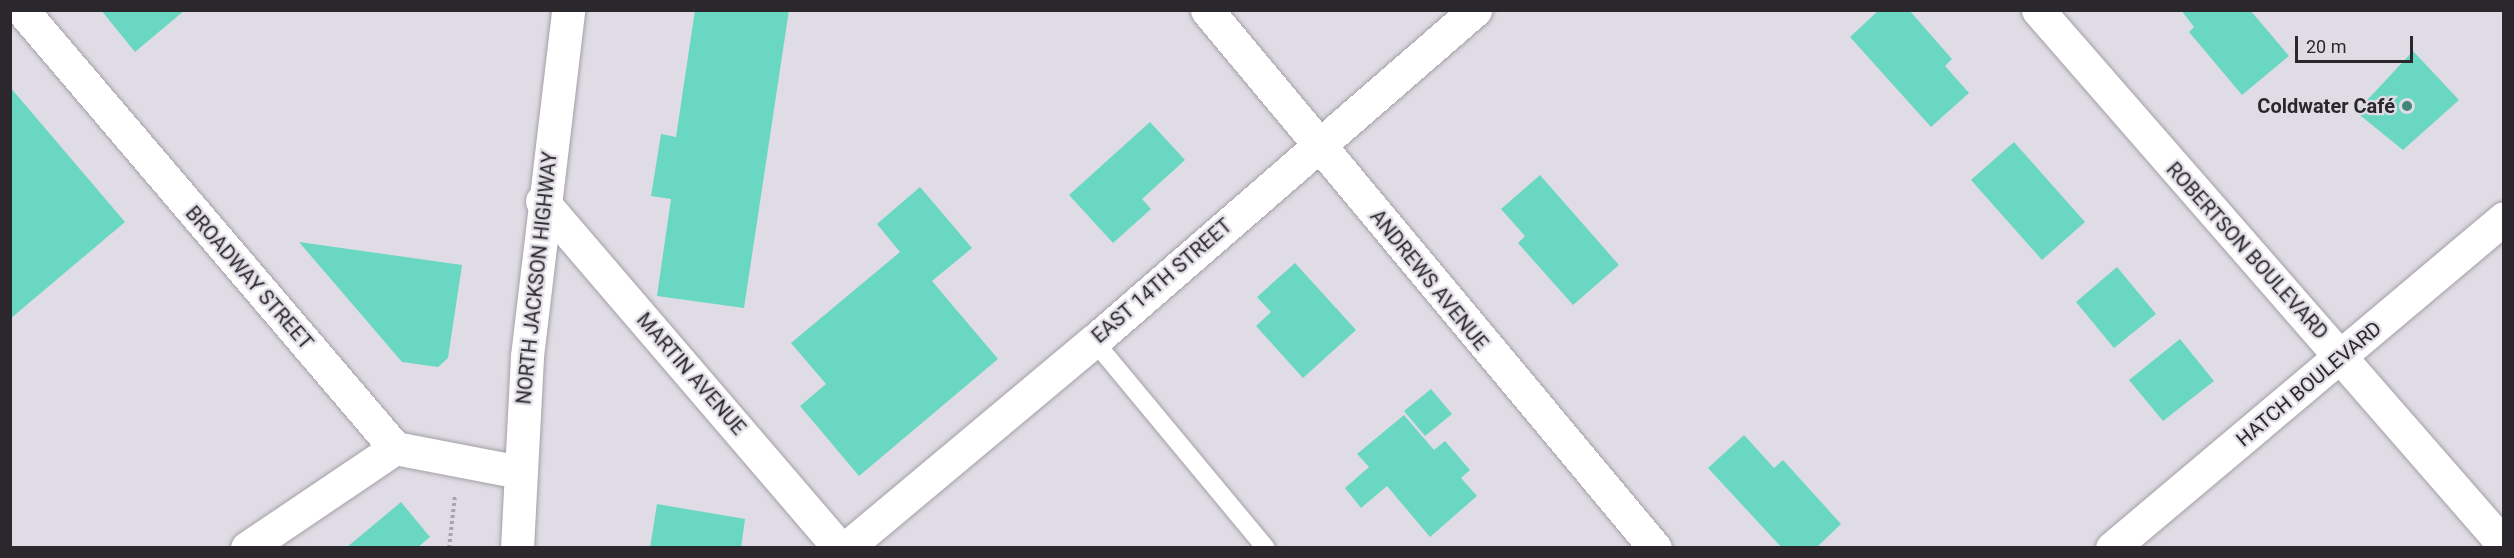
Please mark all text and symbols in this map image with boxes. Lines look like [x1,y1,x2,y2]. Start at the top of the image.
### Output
scale bar [2298,24,2416,62]
text: 20 m [2306,36,2346,57]
place label: Coldwater Café [2257,94,2395,118]
marker: Coldwater Café [2400,99,2414,113]
street label: NORTH JACKSON HIGHWAY [512,150,562,406]
street label: ROBERTSON BOULEVARD [2161,158,2333,344]
street label: BROADWAY STREET [180,201,318,355]
street label: ANDREWS AVENUE [1365,205,1493,355]
street label: EAST 14TH STREET [1087,214,1237,348]
street label: MARTIN AVENUE [632,308,750,440]
street label: HATCH BOULEVARD [2232,316,2386,452]

